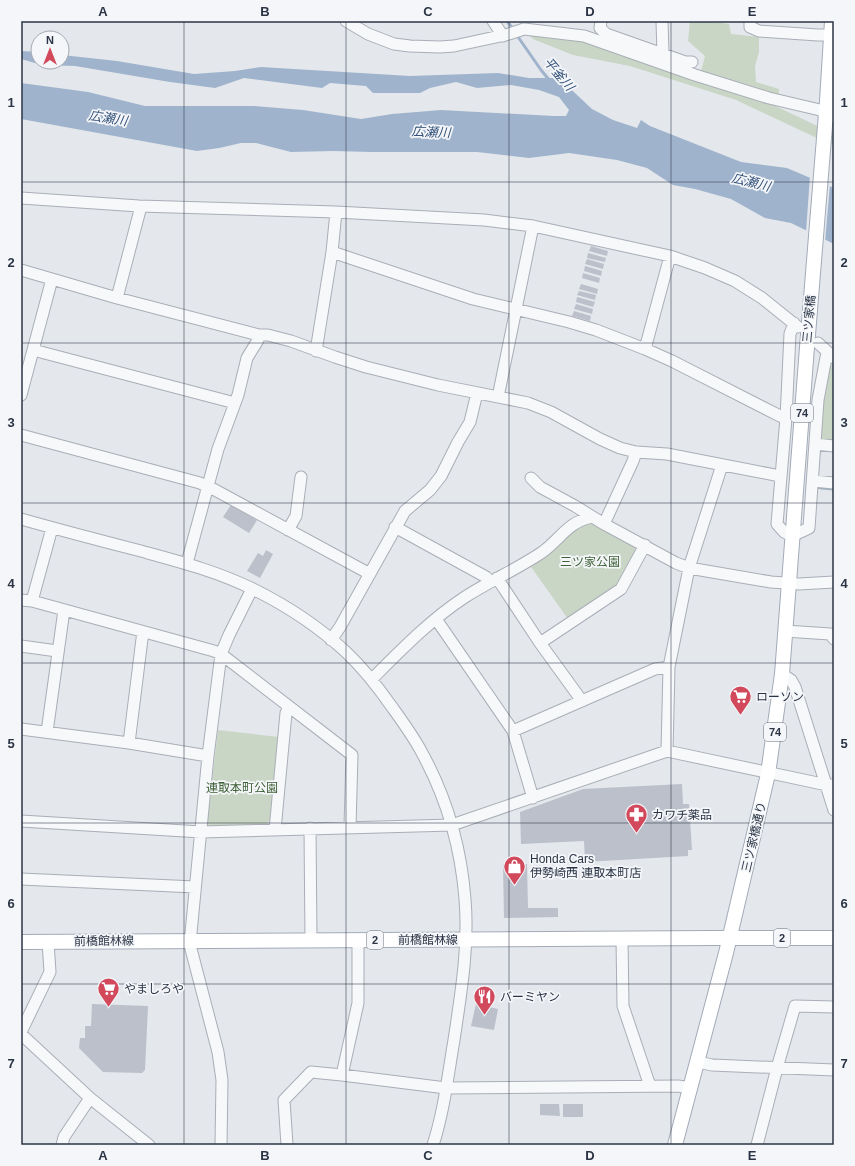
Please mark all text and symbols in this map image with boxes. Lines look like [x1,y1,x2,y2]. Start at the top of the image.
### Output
text: A [98,4,108,19]
text: B [260,4,270,19]
text: C [423,4,433,19]
text: D [585,4,595,19]
text: E [748,4,757,19]
north arrow [30,30,70,70]
text: N [46,34,54,46]
water label: 平釜川 [541,54,579,95]
text: 1 [7,95,15,110]
text: 1 [840,95,848,110]
water label: 広瀬川 [88,108,130,129]
water label: 広瀬川 [411,123,453,141]
water label: 広瀬川 [730,170,774,194]
text: 2 [7,255,15,270]
text: 2 [840,255,848,270]
street label: 三ツ家橋 [800,294,818,344]
road number: 74 [791,404,813,422]
text: 3 [7,415,15,430]
text: 3 [840,415,848,430]
park label: 三ツ家公園 [560,555,620,569]
text: 4 [7,576,15,591]
text: 4 [840,576,848,591]
supermarket icon: ローソン [728,684,754,717]
place label: ローソン [756,690,804,704]
road number: 74 [764,723,786,741]
text: 5 [7,736,15,751]
text: 5 [840,736,848,751]
park label: 連取本町公園 [206,781,278,795]
street label: 三ツ家橋通り [739,800,769,874]
pharmacy icon: カワチ薬品 [623,802,649,835]
place label: カワチ薬品 [652,808,712,822]
place label: Honda Cars 伊勢崎西 連取本町店 [530,852,641,880]
shop icon: Honda Cars 伊勢崎西 連取本町店 [502,853,528,886]
text: 6 [7,896,15,911]
text: 6 [840,896,848,911]
road number: 2 [774,929,790,947]
road number: 2 [367,931,383,949]
street label: 前橋館林線 [74,933,134,949]
street label: 前橋館林線 [398,933,458,947]
supermarket icon: やましろや [96,976,122,1009]
place label: やましろや [124,982,184,996]
restaurant icon: バーミヤン [472,984,498,1017]
place label: バーミヤン [500,990,560,1004]
text: 7 [7,1056,15,1071]
text: 7 [840,1056,848,1071]
text: A [98,1148,108,1163]
text: B [260,1148,270,1163]
text: C [423,1148,433,1163]
text: D [585,1148,595,1163]
text: E [748,1148,757,1163]

